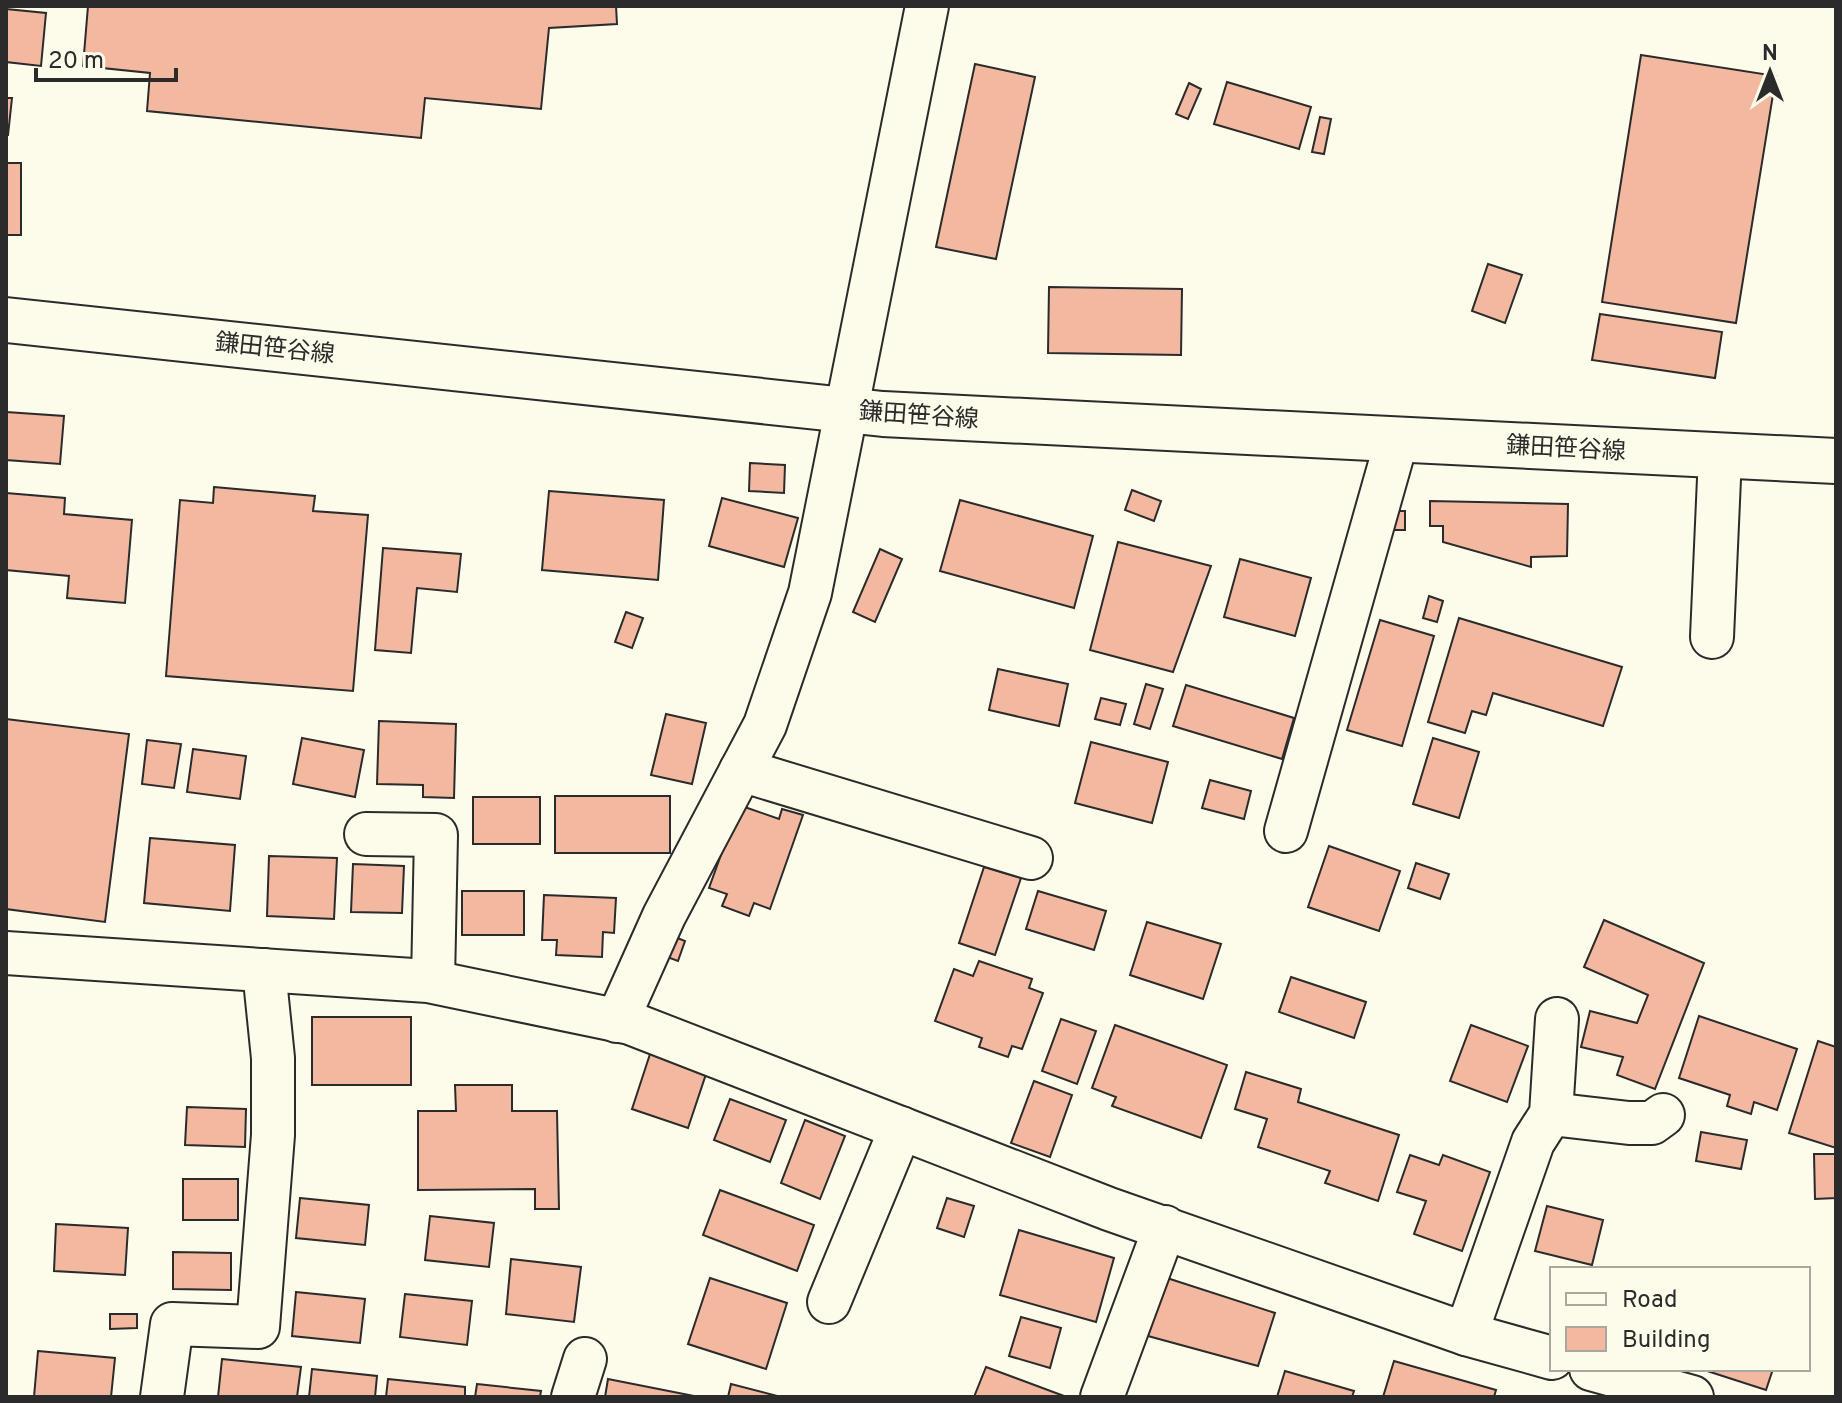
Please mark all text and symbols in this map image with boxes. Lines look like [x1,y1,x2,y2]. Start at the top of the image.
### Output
scale bar [36,32,176,82]
north arrow [1730,32,1810,112]
text: N [1762,41,1778,68]
text: 20 m [48,47,104,77]
street label: 鎌田笹谷線 [214,329,336,371]
street label: 鎌田笹谷線 [858,398,980,436]
street label: 鎌田笹谷線 [1505,432,1627,468]
legend [1550,1267,1810,1371]
text: Road [1622,1286,1678,1316]
text: Building [1622,1326,1711,1356]

